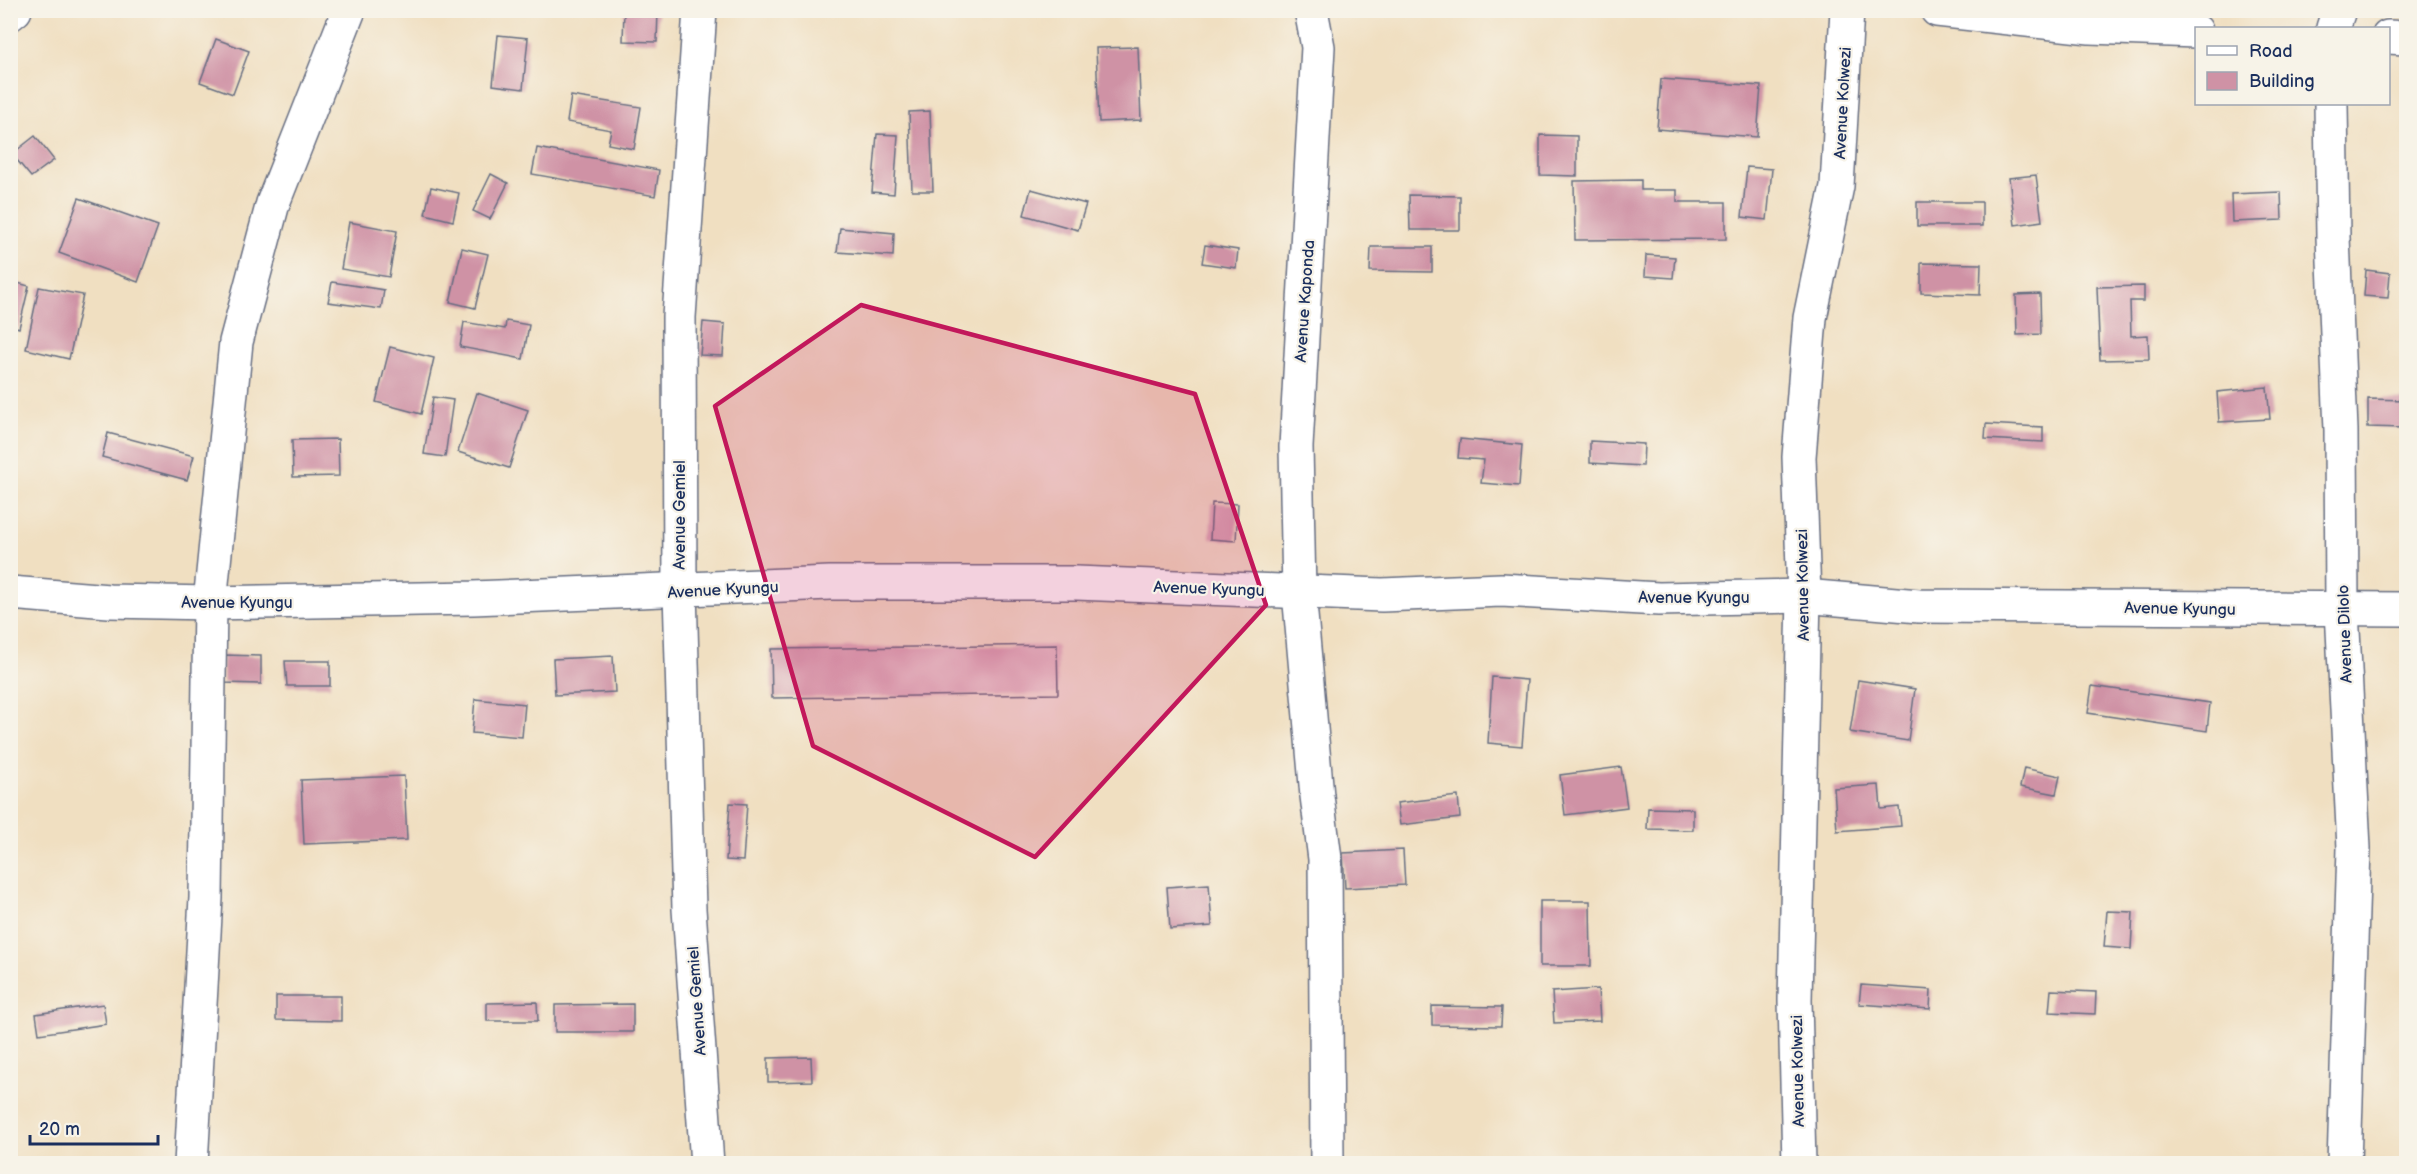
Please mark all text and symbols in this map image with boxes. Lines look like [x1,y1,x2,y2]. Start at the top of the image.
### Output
legend [2195,27,2390,105]
text: Road [2249,41,2293,62]
street label: Avenue Kolwezi [1831,46,1856,160]
text: Building [2249,71,2315,92]
street label: Avenue Kaponda [1292,239,1319,363]
street label: Avenue Gemiel [671,460,690,570]
street label: Avenue Kolwezi [1793,529,1814,641]
street label: Avenue Kyungu [667,578,779,603]
street label: Avenue Kyungu [1153,578,1265,601]
street label: Avenue Dilolo [2334,584,2357,684]
street label: Avenue Kyungu [1638,589,1750,608]
street label: Avenue Kyungu [181,594,293,613]
street label: Avenue Kyungu [2124,599,2236,620]
street label: Avenue Gemiel [684,946,711,1056]
street label: Avenue Kolwezi [1788,1015,1809,1127]
scale bar [30,1108,158,1146]
text: 20 m [39,1119,80,1140]

